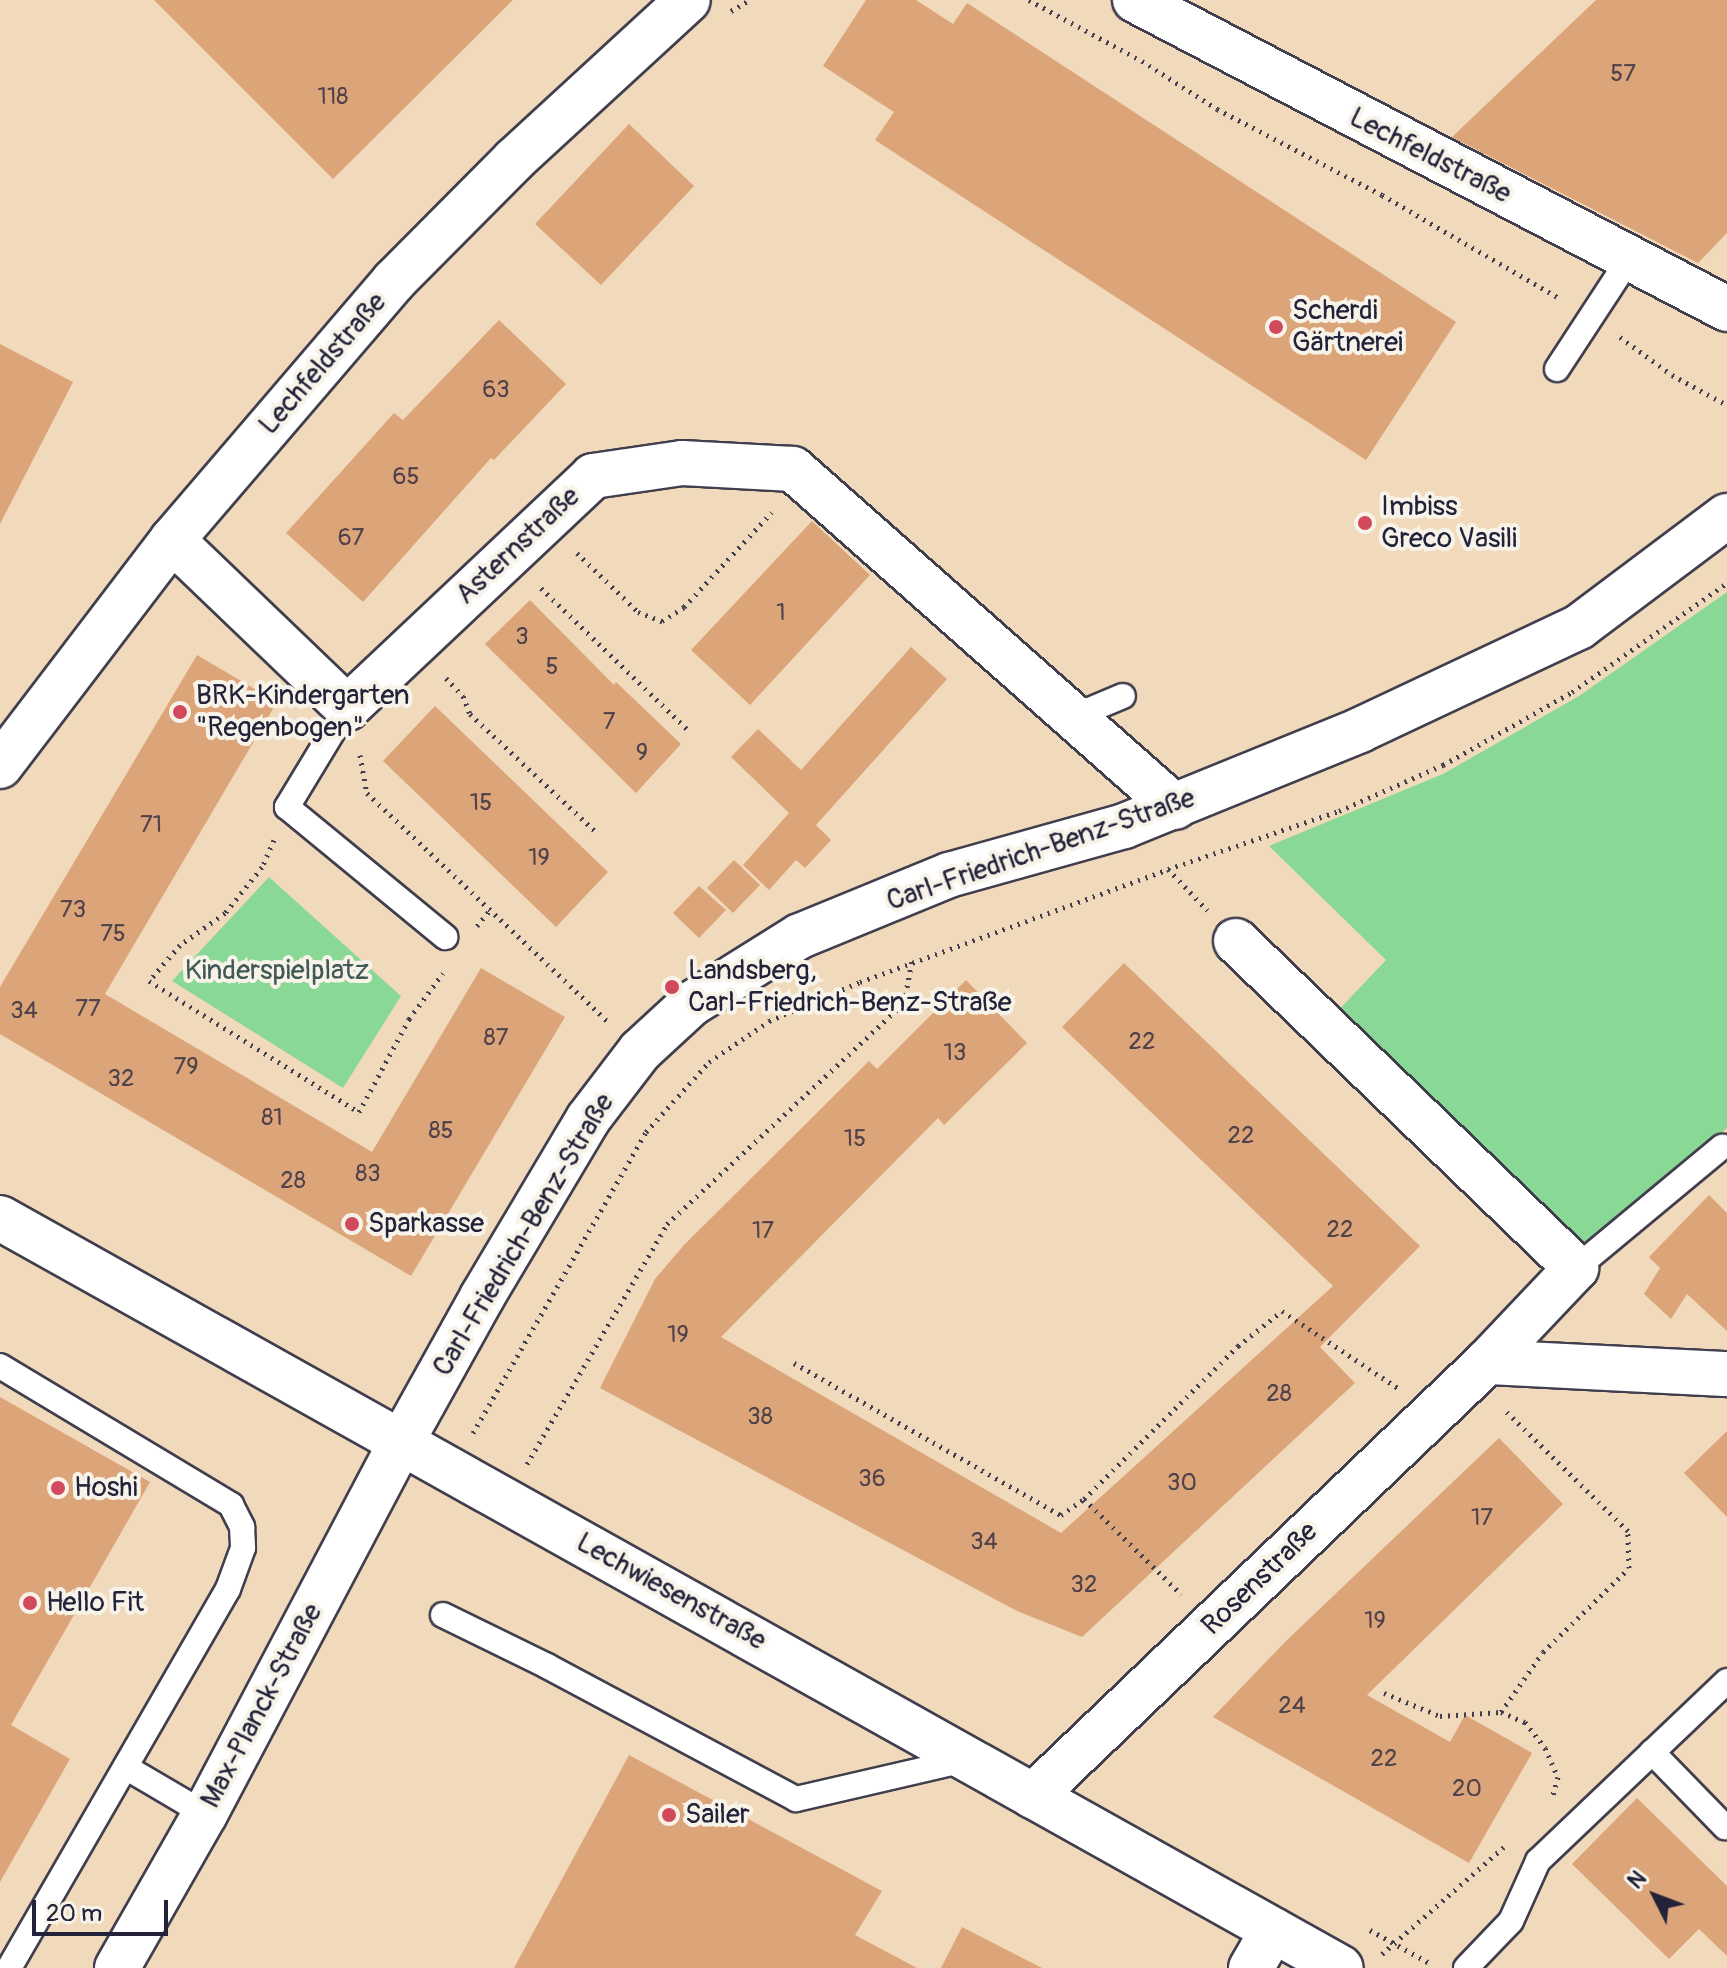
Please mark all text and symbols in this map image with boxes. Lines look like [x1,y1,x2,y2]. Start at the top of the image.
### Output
house number: 57 [1610,60,1636,88]
house number: 118 [318,83,348,111]
street label: Lechfeldstraße [1344,101,1516,211]
street label: Lechfeldstraße [252,286,394,442]
place label: Scherdi Gärtnerei [1292,294,1403,360]
marker: Scherdi Gärtnerei [1267,318,1285,336]
house number: 63 [482,376,510,404]
house number: 65 [393,463,419,491]
street label: Asternstraße [449,480,587,612]
place label: Imbiss Greco Vasili [1381,490,1517,556]
marker: Imbiss Greco Vasili [1356,514,1374,532]
house number: 67 [338,524,364,552]
house number: 1 [776,599,786,627]
house number: 3 [515,623,529,651]
house number: 5 [545,653,559,681]
place label: BRK-Kindergarten "Regenbogen" [196,679,410,745]
marker: BRK-Kindergarten "Regenbogen" [171,703,189,721]
house number: 7 [603,708,615,736]
house number: 9 [636,739,648,767]
street label: Carl-Friedrich-Benz-Straße [883,781,1199,919]
house number: 15 [470,789,492,817]
house number: 71 [140,811,162,839]
house number: 19 [528,844,550,872]
house number: 73 [60,896,86,924]
house number: 75 [100,920,126,948]
park label: Kinderspielplatz [185,954,369,988]
place label: Landsberg, Carl-Friedrich-Benz-Straße [688,954,1012,1020]
marker: Landsberg, Carl-Friedrich-Benz-Straße [663,978,681,996]
house number: 77 [75,995,101,1023]
house number: 34 [10,997,38,1025]
house number: 87 [484,1024,508,1052]
house number: 22 [1129,1028,1155,1056]
house number: 13 [944,1039,966,1067]
house number: 79 [173,1053,199,1081]
house number: 32 [108,1065,134,1093]
street label: Carl-Friedrich-Benz-Straße [426,1088,622,1382]
house number: 81 [261,1104,283,1132]
house number: 85 [428,1117,454,1145]
house number: 22 [1228,1122,1254,1150]
house number: 15 [844,1125,866,1153]
house number: 83 [355,1160,381,1188]
house number: 28 [280,1167,306,1195]
place label: Sparkasse [368,1207,484,1241]
marker: Sparkasse [343,1215,361,1233]
house number: 22 [1327,1216,1353,1244]
house number: 17 [752,1217,774,1245]
house number: 19 [667,1321,689,1349]
house number: 28 [1266,1380,1292,1408]
house number: 38 [747,1403,773,1431]
house number: 36 [858,1465,886,1493]
house number: 30 [1167,1469,1197,1497]
place label: Hoshi [74,1471,138,1505]
marker: Hoshi [49,1479,67,1497]
house number: 17 [1471,1504,1493,1532]
street label: Rosenstraße [1195,1515,1325,1643]
street label: Lechwiesenstraße [570,1526,772,1658]
house number: 34 [970,1528,998,1556]
house number: 32 [1071,1571,1097,1599]
place label: Hello Fit [46,1586,144,1620]
marker: Hello Fit [21,1594,39,1612]
street label: Max-Planck-Straße [194,1598,330,1814]
house number: 19 [1364,1607,1386,1635]
house number: 24 [1278,1692,1306,1720]
house number: 22 [1371,1745,1397,1773]
house number: 20 [1452,1775,1482,1803]
place label: Sailer [685,1798,750,1832]
marker: Sailer [660,1806,678,1824]
north arrow [1615,1856,1695,1936]
text: N [1622,1865,1653,1895]
scale bar [36,1884,172,1934]
text: 20 m [46,1899,102,1928]

